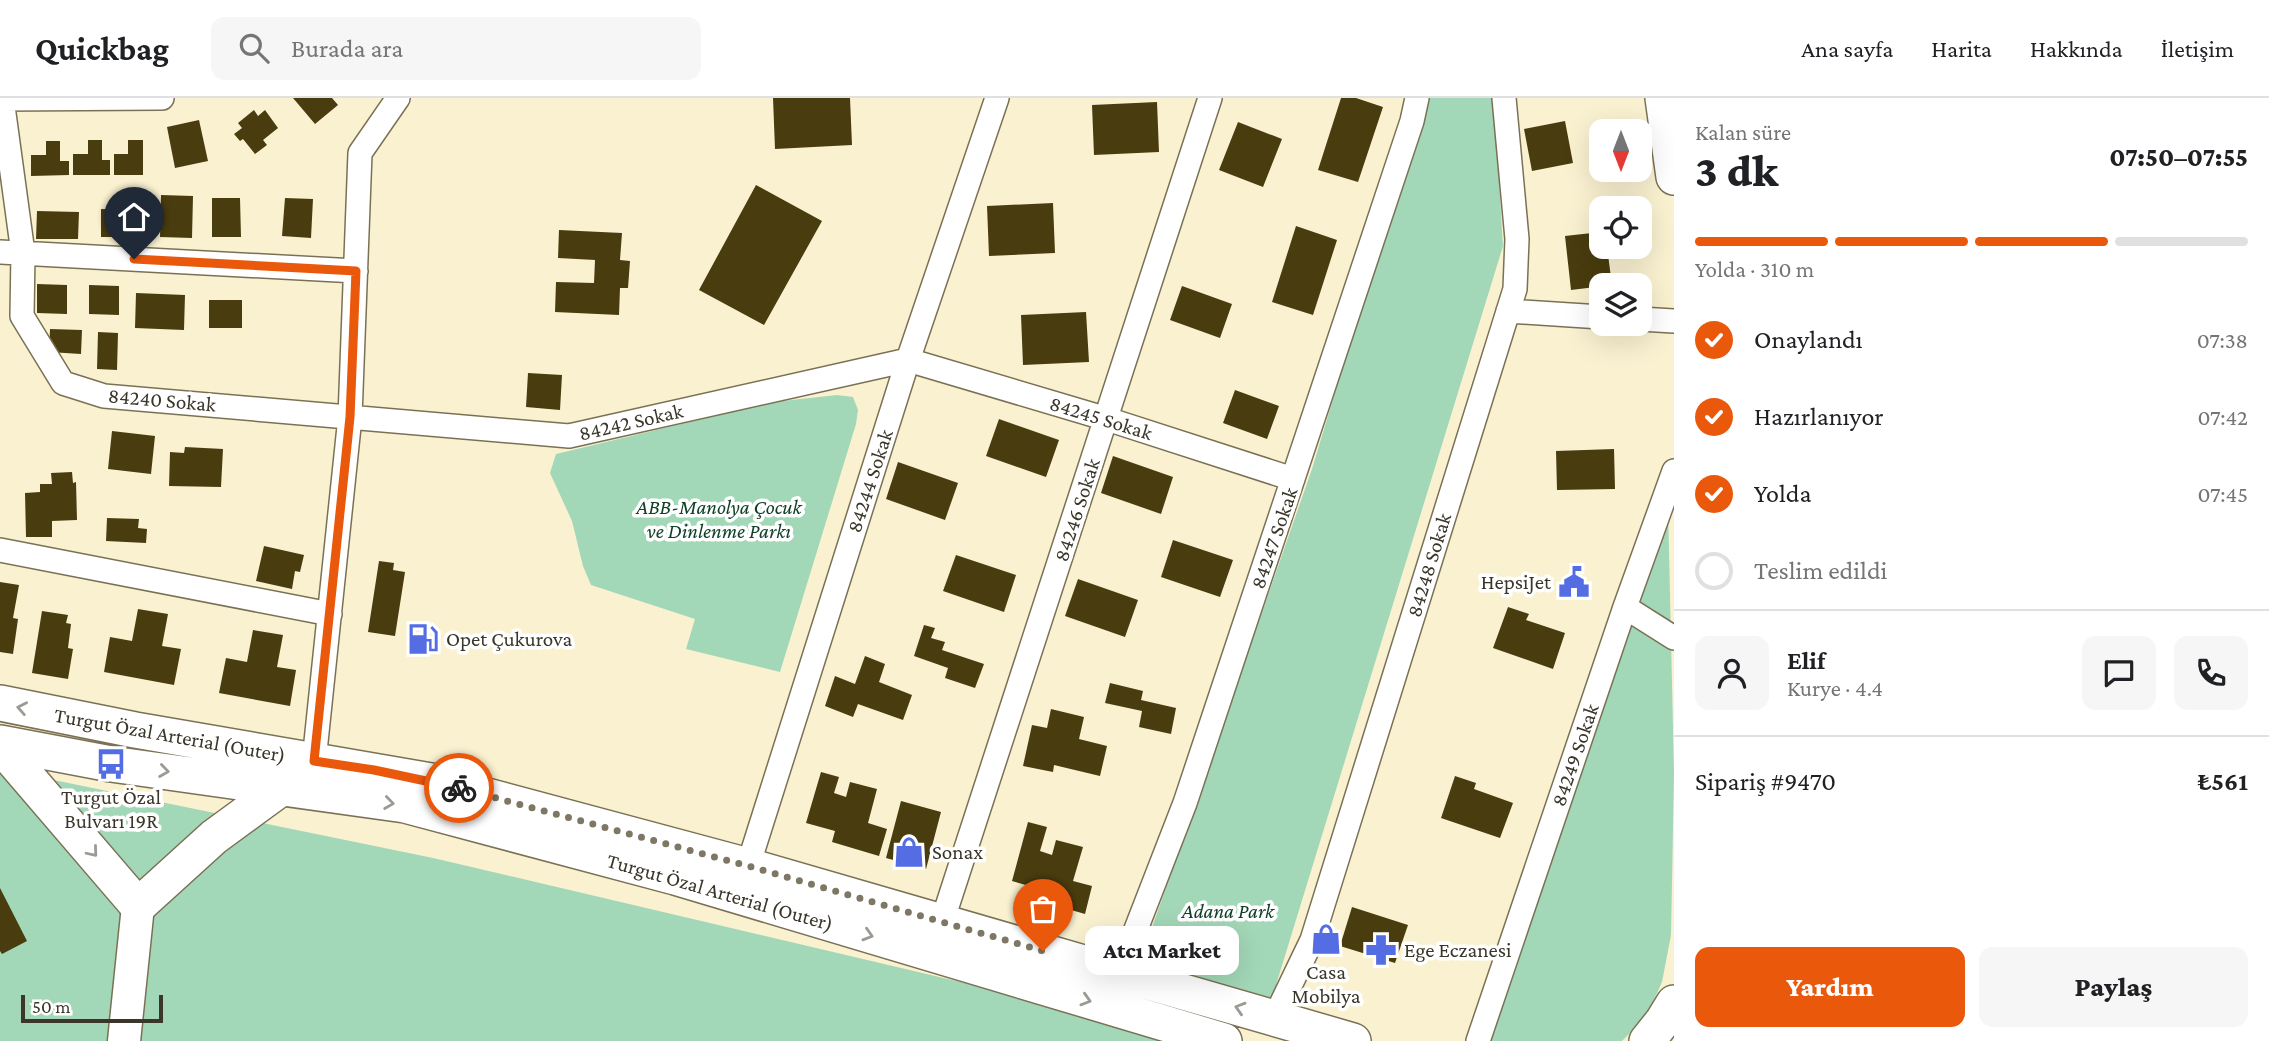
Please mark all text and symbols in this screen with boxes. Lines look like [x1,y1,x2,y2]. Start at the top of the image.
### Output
search box [211,17,701,80]
icon: search [235,29,273,67]
text: Quickbag [35,30,169,67]
text: Burada ara [291,34,403,63]
text: Ana sayfa [1801,35,1893,62]
text: Harita [1931,35,1992,62]
text: Hakkında [2030,35,2123,62]
text: İletişim [2161,35,2234,62]
north arrow [1589,119,1652,182]
map controls [1589,119,1652,336]
text: Kalan süre [1695,119,1791,145]
text: 07:50–07:55 [2109,143,2248,172]
text: 3 dk [1695,145,1778,196]
pin [104,187,164,259]
button: locate [1589,196,1652,259]
icon: home [115,198,153,236]
text: Yolda · 310 m [1695,256,1814,282]
button: layers [1589,273,1652,336]
icon: check [1695,321,1733,359]
text: Onaylandı [1754,325,1863,354]
text: 07:38 [2197,327,2248,353]
street label: 84240 Sokak [107,383,217,417]
street label: 84245 Sokak [1047,391,1155,445]
street label: 84242 Sokak [577,398,685,446]
icon: check [1695,398,1733,436]
text: Hazırlanıyor [1754,402,1884,431]
text: 07:42 [2198,404,2248,430]
street label: 84244 Sokak [842,426,898,536]
street label: 84246 Sokak [1049,455,1105,565]
icon: check [1695,475,1733,513]
text: Yolda [1754,479,1811,508]
text: 07:45 [2198,481,2248,507]
street label: 84247 Sokak [1245,484,1303,592]
park label: ABB-Manolya Çocuk ve Dinlenme Parkı [635,495,803,543]
street label: 84248 Sokak [1402,510,1456,620]
text: Teslim edildi [1754,556,1887,585]
public building icon: HepsiJet [1557,565,1591,599]
place label: HepsiJet [1481,570,1552,594]
fuel station icon: Opet Çukurova [406,622,440,656]
place label: Opet Çukurova [446,627,573,651]
button: person [1695,636,1769,710]
button: chat [2082,636,2156,710]
button: phone [2174,636,2248,710]
text: Elif [1787,646,1825,675]
text: Kurye · 4.4 [1787,675,1883,701]
one-way arrow [16,701,28,716]
street label: 84249 Sokak [1546,701,1604,809]
street label: Turgut Özal Arterial (Outer) [52,703,288,767]
bus stop icon: Turgut Özal Bulvarı 19R [94,747,128,781]
courier [424,753,494,823]
one-way arrow [158,763,170,778]
text: Sipariş #9470 [1695,767,1836,796]
text: ₺561 [2198,767,2248,796]
icon: bike [440,769,478,807]
place label: Turgut Özal Bulvarı 19R [61,785,161,833]
one-way arrow [383,795,395,810]
shop icon: Sonax [892,835,926,869]
place label: Sonax [932,840,983,864]
one-way arrow [84,845,97,857]
street label: Turgut Özal Arterial (Outer) [604,848,836,936]
pin [1013,879,1073,951]
icon: bag [1024,890,1062,928]
park label: Adana Park [1181,899,1275,923]
shop icon: Casa Mobilya [1309,922,1343,956]
one-way arrow [862,926,874,941]
callout: Atcı Market [1085,926,1239,976]
pharmacy icon: Ege Eczanesi [1364,933,1398,967]
text: Atcı Market [1103,937,1221,963]
place label: Ege Eczanesi [1404,938,1512,962]
button: Yardım [1695,947,1965,1027]
button: Paylaş [1979,947,2248,1027]
place label: Casa Mobilya [1292,960,1361,1008]
one-way arrow [1080,991,1092,1006]
scale bar [21,992,163,1024]
text: 50 m [32,996,71,1017]
one-way arrow [1234,1002,1246,1017]

